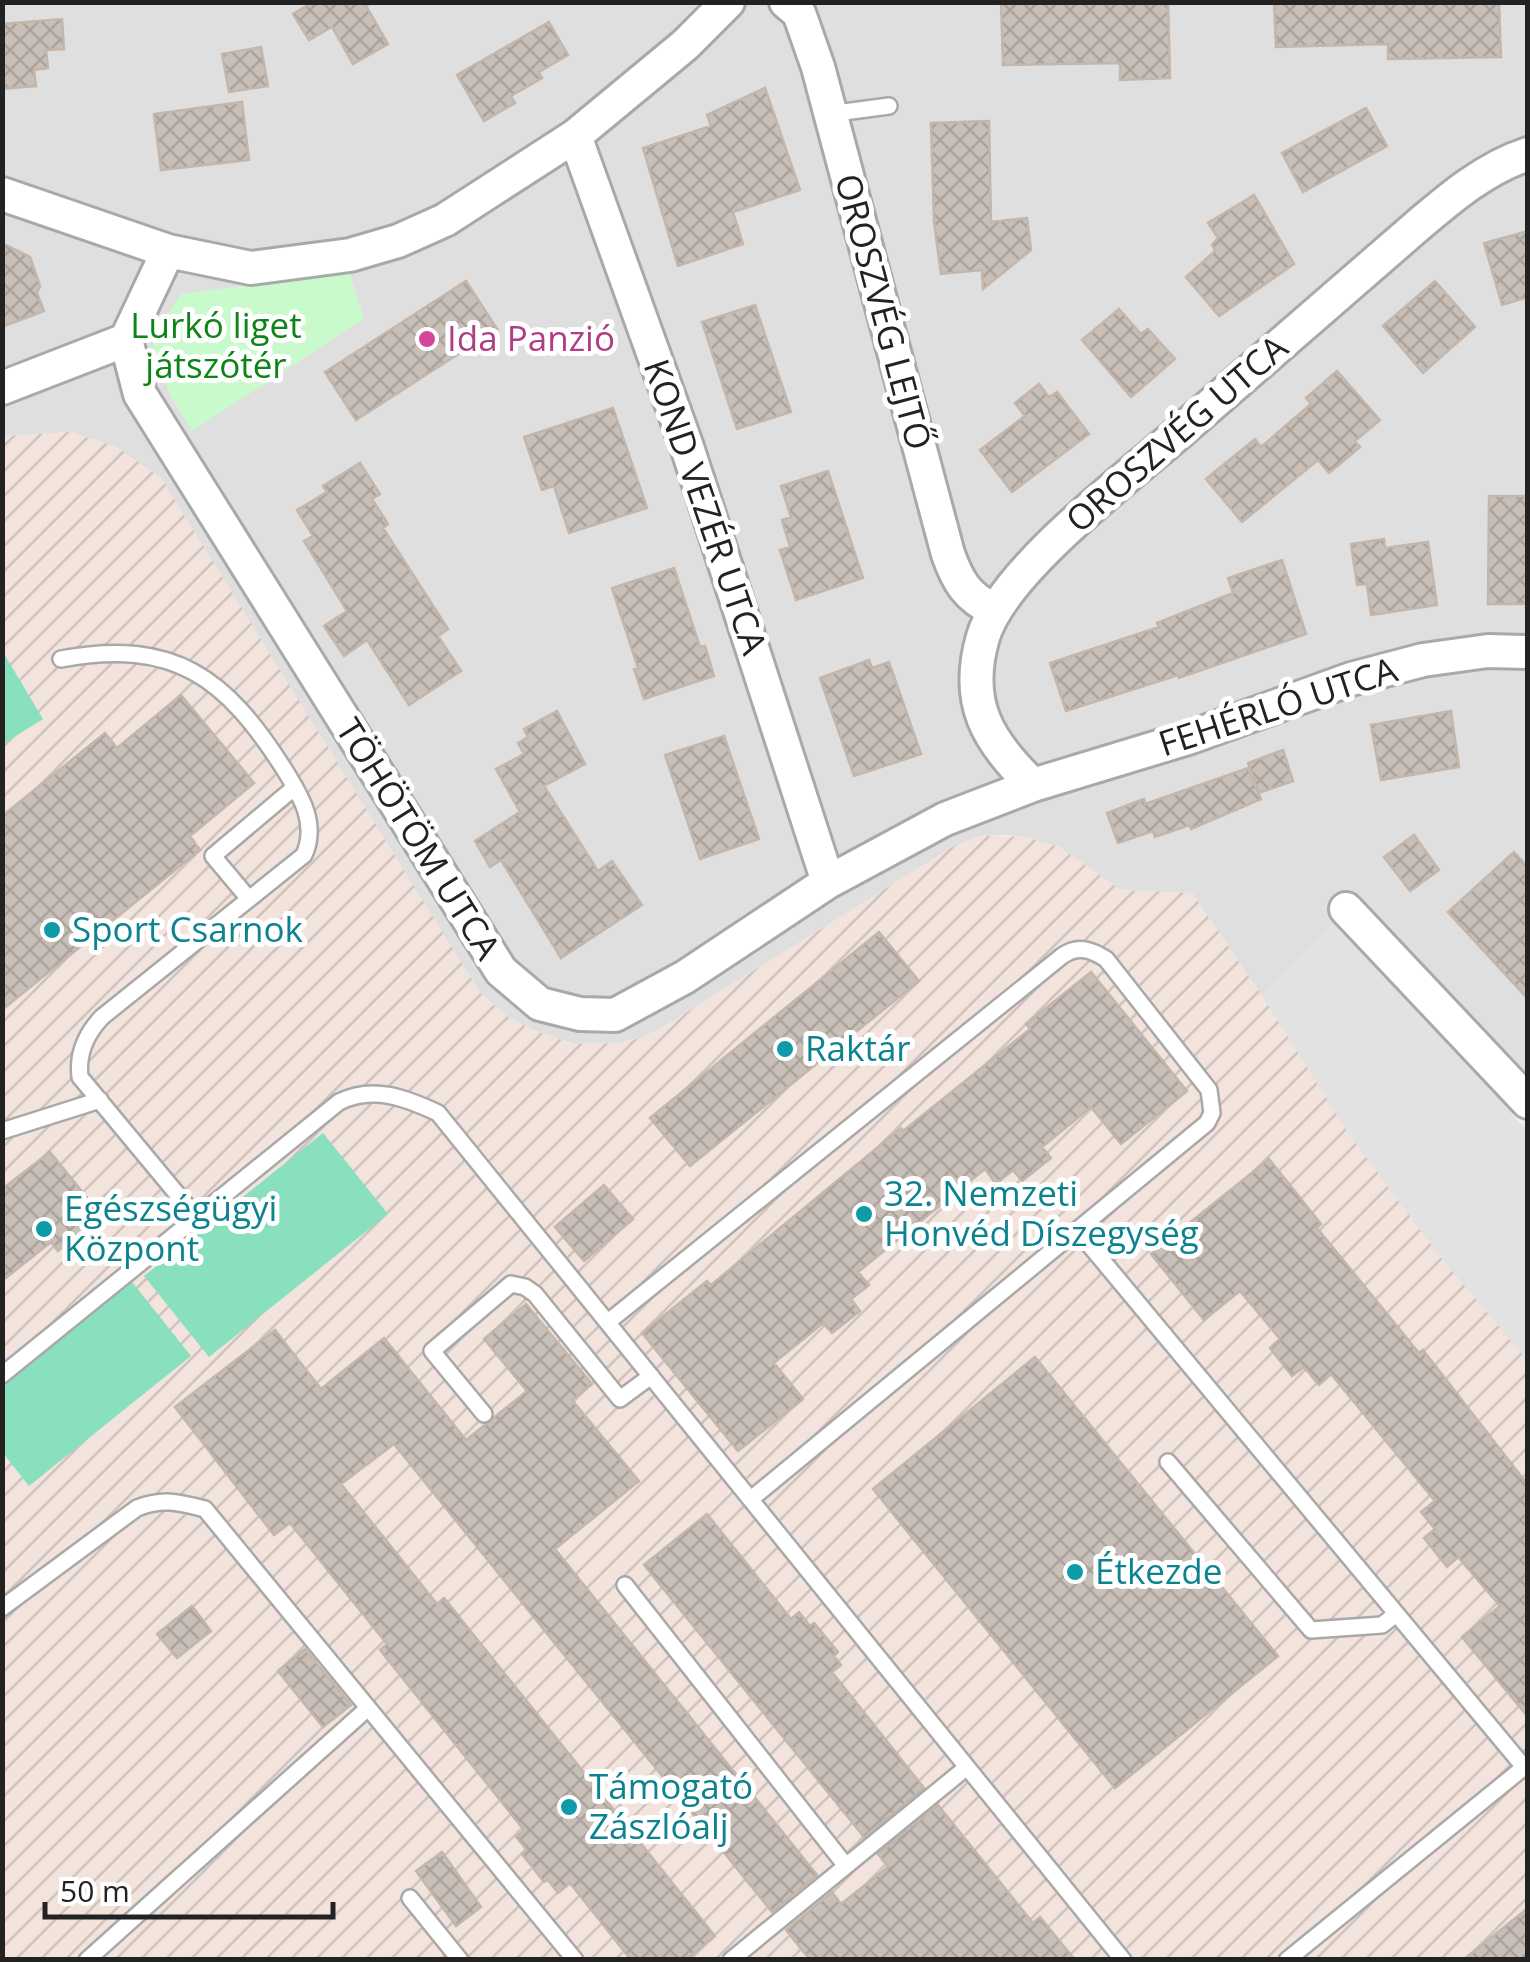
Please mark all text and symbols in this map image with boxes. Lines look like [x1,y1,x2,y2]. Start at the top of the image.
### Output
street label: OROSZVÉG LEJTŐ [825,168,944,455]
park label: Lurkó liget játszótér [130,301,302,388]
place label: Ida Panzió [447,314,615,361]
street label: OROSZVÉG UTCA [1055,323,1297,542]
marker: Ida Panzió [416,328,438,350]
street label: KOND VEZÉR UTCA [634,353,779,661]
street label: FEHÉRLÓ UTCA [1152,645,1404,766]
street label: TÖHÖTÖM UTCA [326,709,513,968]
place label: Sport Csarnok [72,905,304,952]
marker: Sport Csarnok [41,919,63,941]
place label: Raktár [805,1024,911,1071]
marker: Raktár [774,1038,796,1060]
place label: 32. Nemzeti Honvéd Díszegység [884,1169,1199,1256]
place label: Egészségügyi Központ [64,1184,277,1271]
marker: 32. Nemzeti Honvéd Díszegység [853,1203,875,1225]
marker: Egészségügyi Központ [33,1218,55,1240]
place label: Étkezde [1095,1547,1222,1594]
marker: Étkezde [1064,1561,1086,1583]
place label: Támogató Zászlóalj [589,1762,753,1849]
marker: Támogató Zászlóalj [558,1796,580,1818]
scale bar [45,1857,332,1919]
text: 50 m [60,1870,130,1911]

